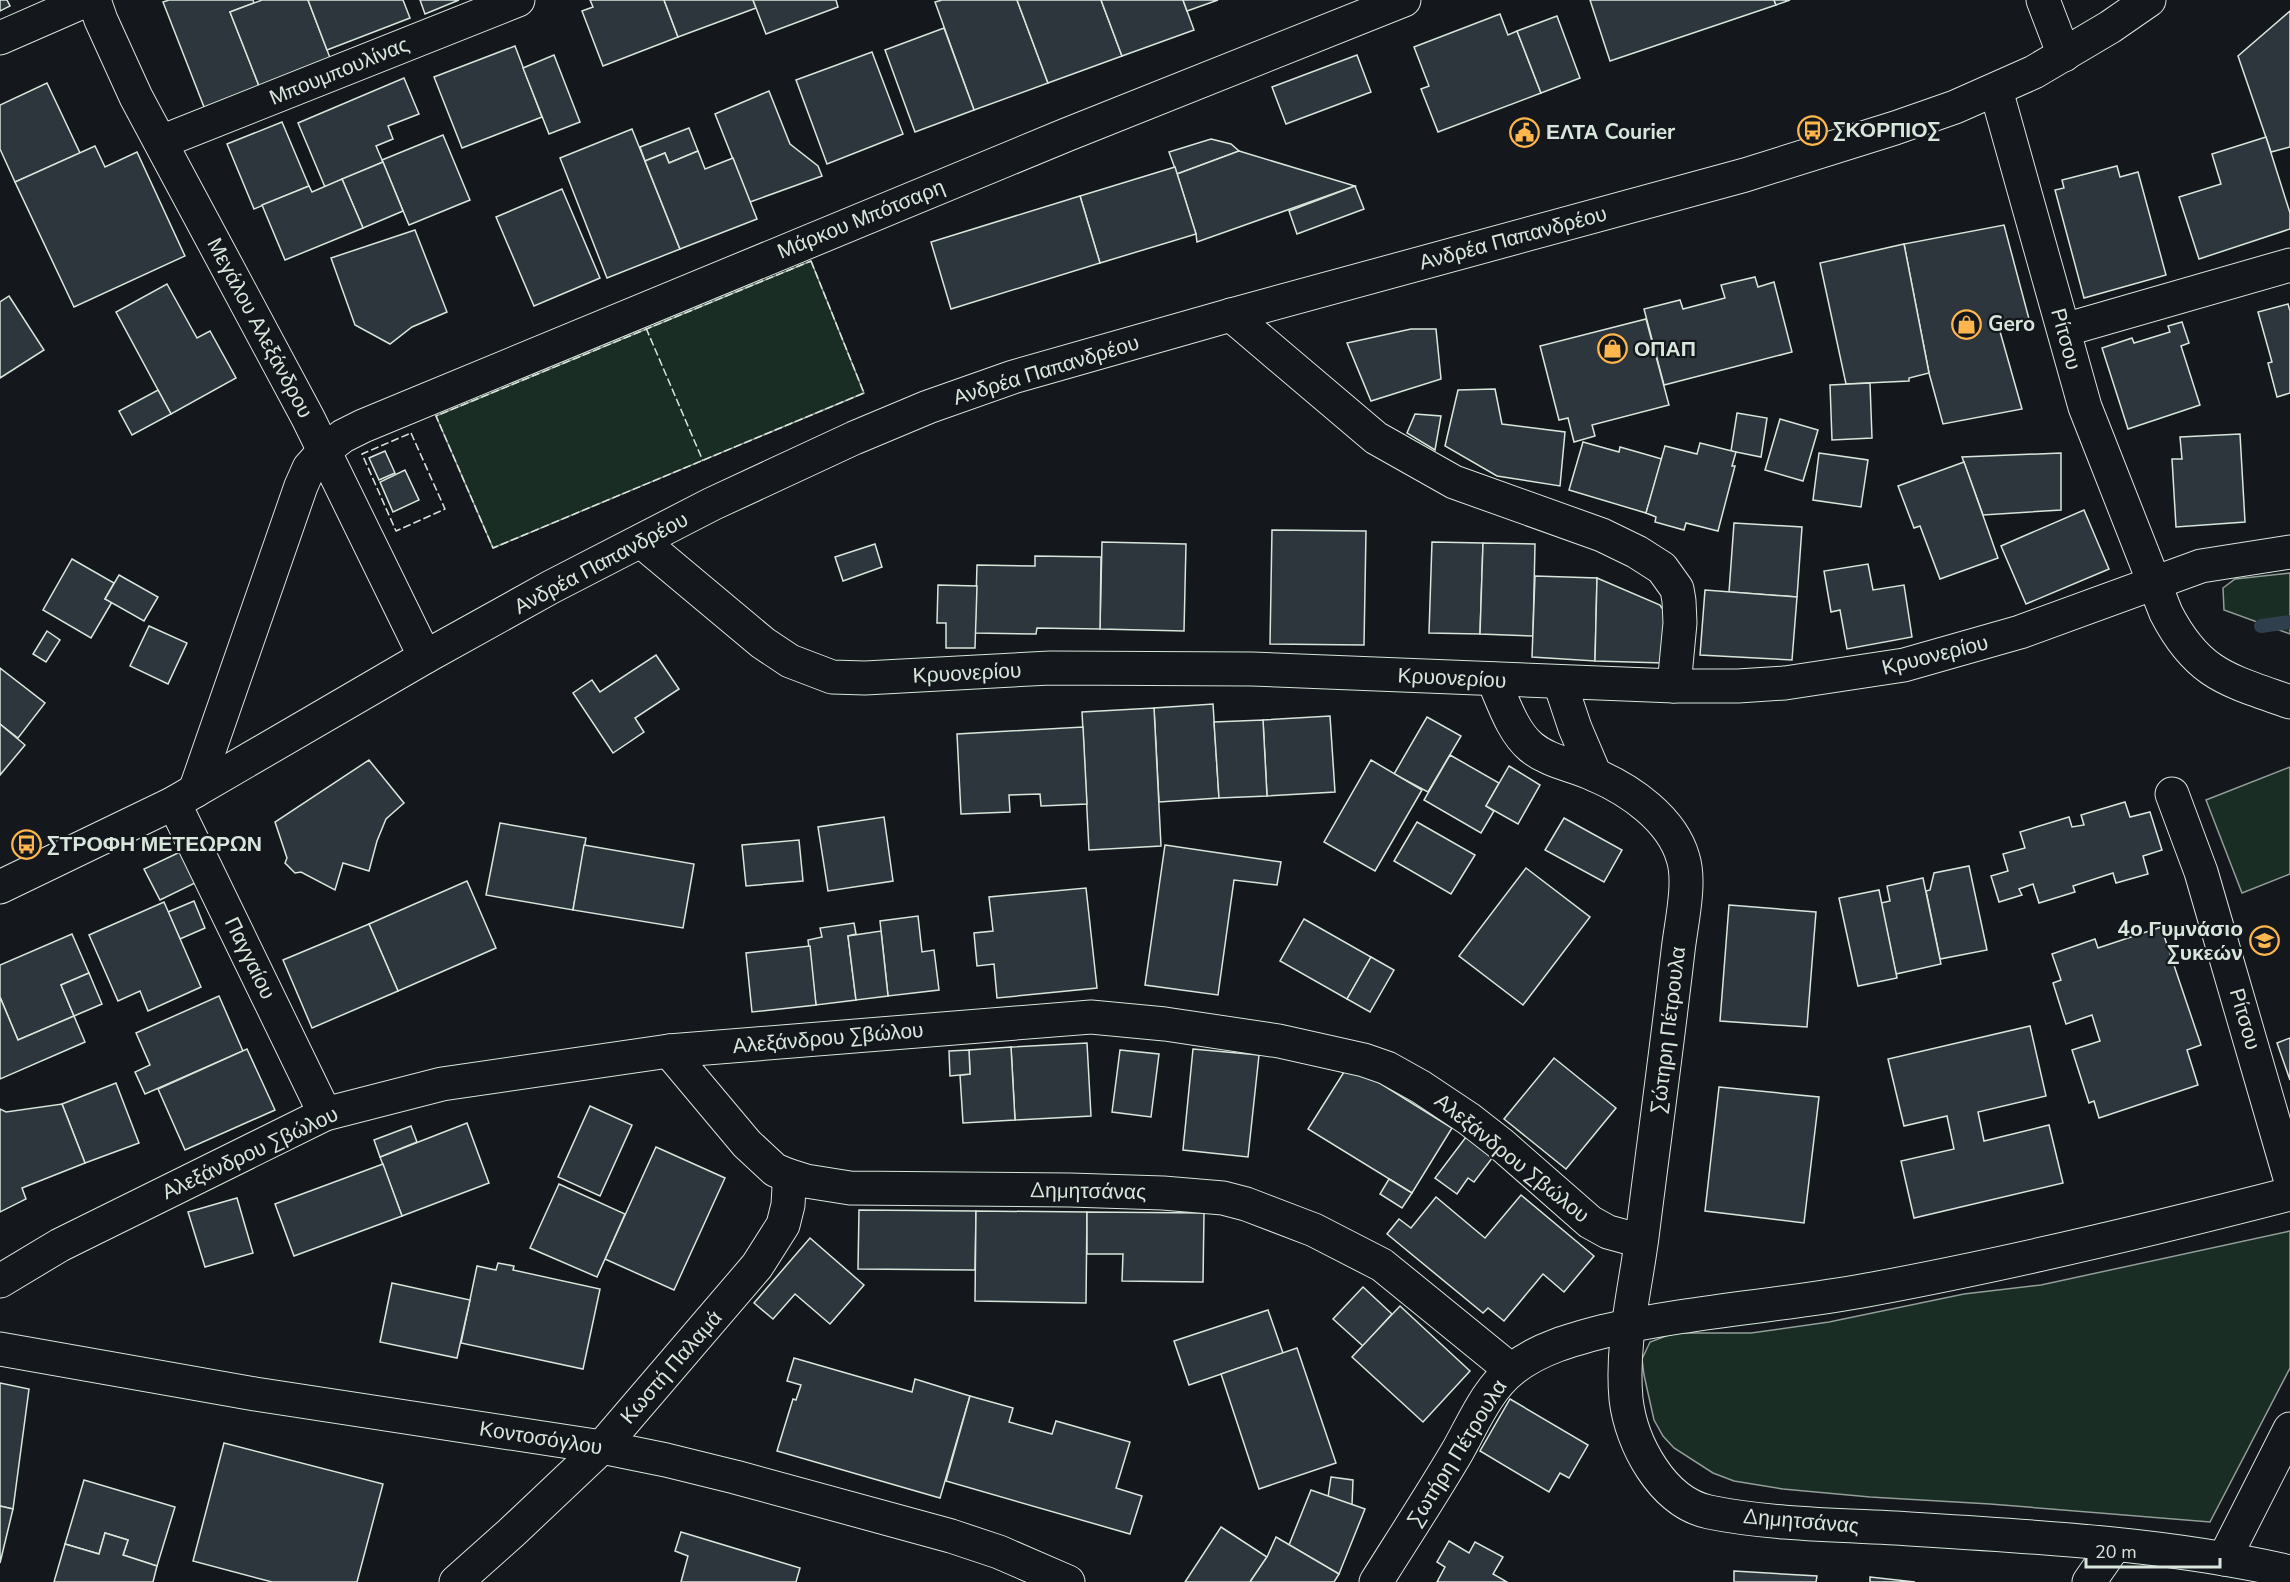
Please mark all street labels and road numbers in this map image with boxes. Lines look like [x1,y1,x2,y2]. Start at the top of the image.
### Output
street label: Μπουμπουλίνας [265,30,413,112]
street label: Μάρκου Μπότσαρη [773,173,949,265]
street label: Ανδρέα Παπανδρέου [1416,199,1610,277]
street label: Μεγάλου Αλεξάνδρου [201,233,319,423]
street label: Ρίτσου [2044,305,2088,373]
street label: Ανδρέα Παπανδρέου [950,328,1142,412]
street label: Ανδρέα Παπανδρέου [509,505,693,621]
street label: Κρυονερίου [1879,628,1991,682]
street label: Κρυονερίου [912,656,1022,690]
street label: Κρυονερίου [1397,661,1507,695]
street label: Παγγαίου [218,912,282,1004]
street label: Σώτηρη Πέτρουλα [1644,945,1692,1115]
street label: Ρίτσου [2223,985,2267,1053]
street label: Αλεξάνδρου Σβώλου [731,1016,925,1060]
street label: Αλεξάνδρου Σβώλου [1429,1087,1595,1229]
street label: Αλεξάνδρου Σβώλου [157,1100,343,1206]
street label: Δημητσάνας [1030,1176,1146,1206]
street label: Κωστή Παλαμά [614,1304,728,1430]
street label: Σωτήρη Πέτρουλα [1401,1374,1513,1532]
street label: Κοντοσόγλου [478,1414,604,1462]
street label: Δημητσάνας [1742,1502,1860,1540]

